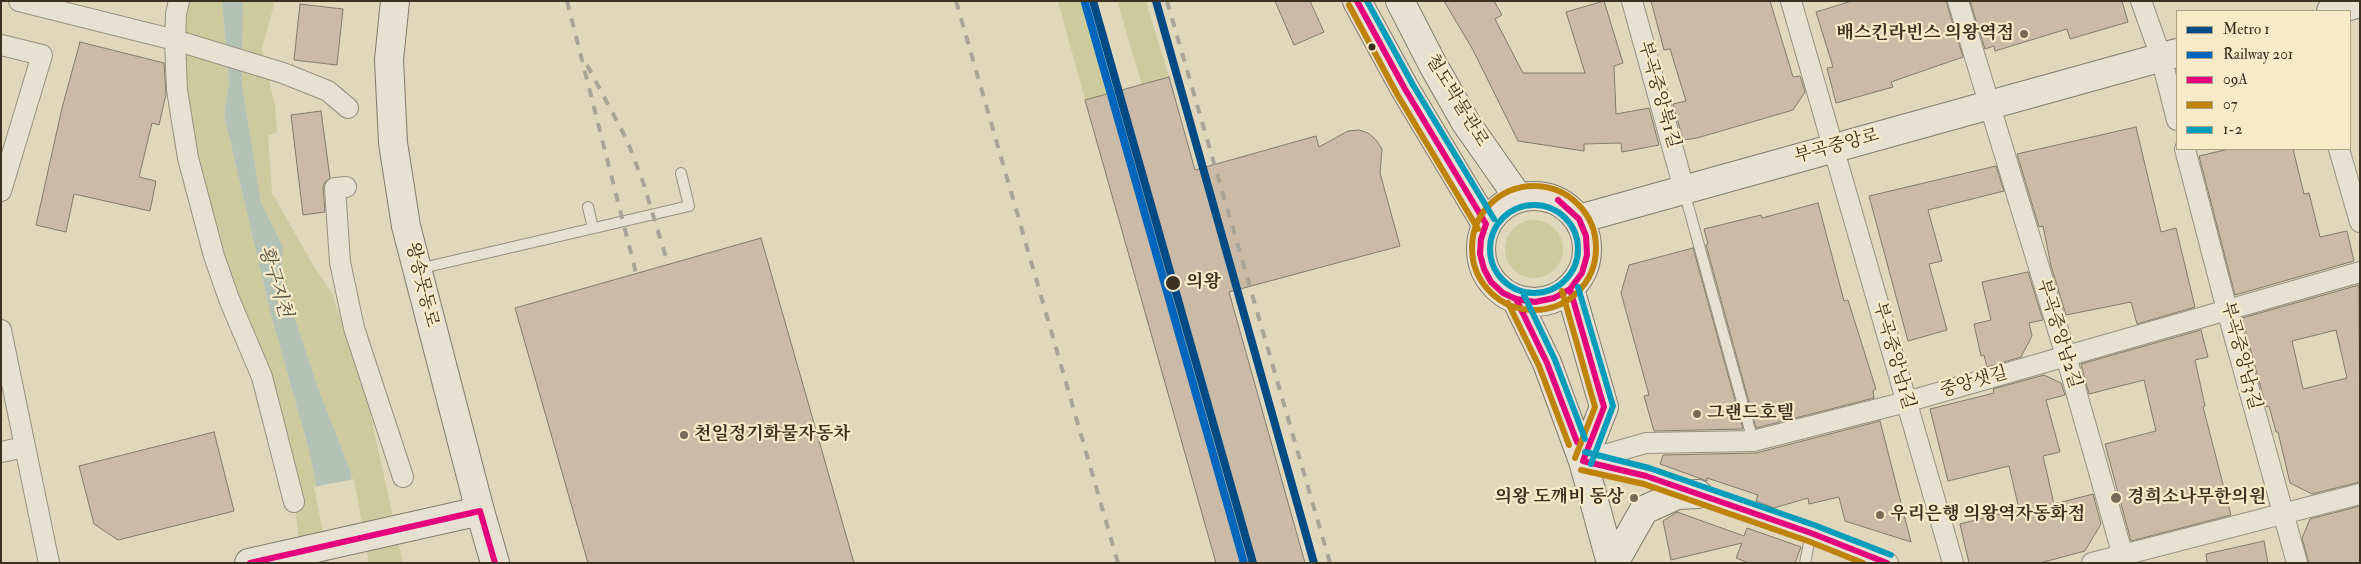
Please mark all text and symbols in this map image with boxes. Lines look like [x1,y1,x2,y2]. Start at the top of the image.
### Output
legend [2176,10,2351,150]
text: Metro 1 [2223,20,2270,39]
place label: 배스킨라빈스 의왕역점 [1836,23,2014,45]
marker: 배스킨라빈스 의왕역점 [2018,28,2030,40]
street label: 부곡중앙북1길 [1632,39,1684,151]
unlabelled marker [1367,42,1377,52]
text: Railway 201 [2223,45,2293,64]
street label: 철도박물관로 [1420,51,1492,151]
text: 09A [2223,70,2248,89]
text: 07 [2223,95,2238,114]
text: 1-2 [2223,120,2242,139]
street label: 부곡중앙로 [1792,125,1882,169]
street label: 왕송못동로 [400,240,442,330]
water label: 황구지천 [252,244,296,320]
place label: 의왕 [1186,272,1221,294]
marker: 의왕 [1164,274,1182,292]
street label: 부곡중앙남2길 [2031,277,2085,391]
street label: 부곡중앙남3길 [2215,299,2265,413]
street label: 부곡중앙남1길 [1867,300,1919,412]
street label: 중앙샛길 [1938,363,2010,403]
place label: 그랜드호텔 [1707,403,1794,425]
marker: 그랜드호텔 [1691,408,1703,420]
place label: 천일정기화물자동차 [694,424,850,446]
marker: 천일정기화물자동차 [678,429,690,441]
place label: 의왕 도깨비 동상 [1495,487,1624,509]
place label: 경희소나무한의원 [2127,487,2266,509]
marker: 경희소나무한의원 [2109,491,2123,505]
marker: 의왕 도깨비 동상 [1628,492,1640,504]
place label: 우리은행 의왕역자동화점 [1890,504,2085,526]
marker: 우리은행 의왕역자동화점 [1874,509,1886,521]

